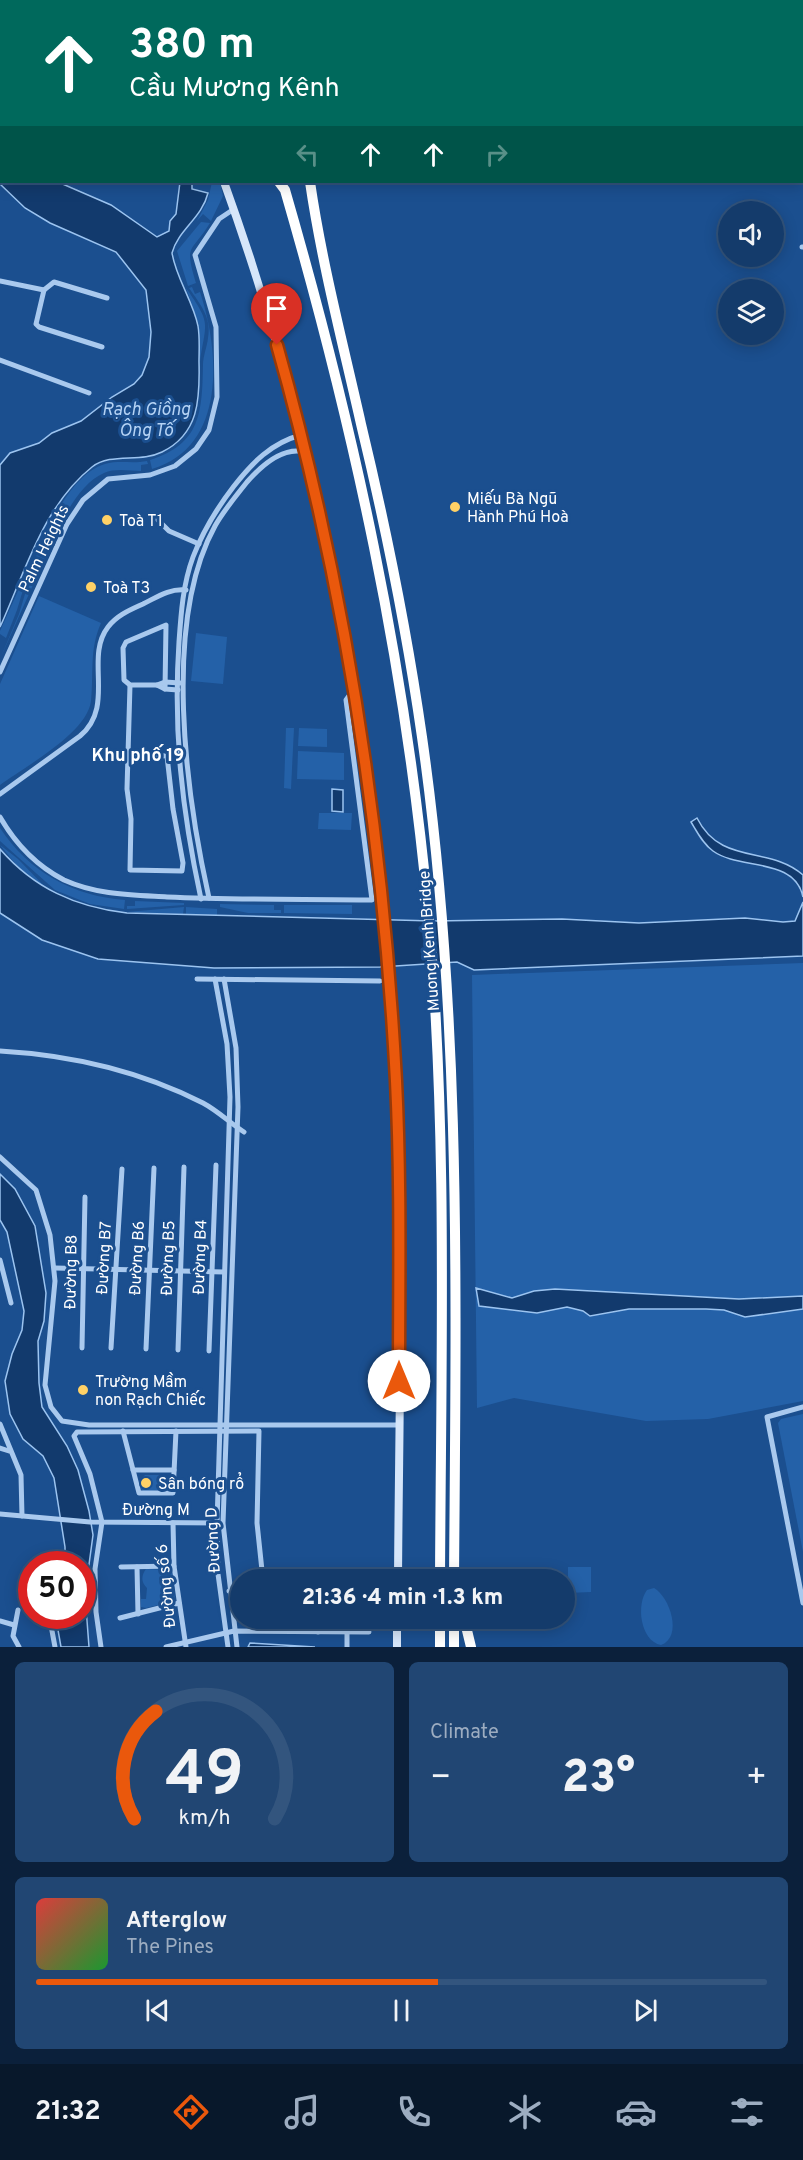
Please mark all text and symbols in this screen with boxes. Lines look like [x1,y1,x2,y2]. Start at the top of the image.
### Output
text: 380 m [129,20,255,73]
icon: ahead [30,24,108,102]
text: Cầu Mương Kênh [129,72,340,106]
icon: left [291,138,324,171]
icon: ahead [354,138,387,171]
icon: ahead [417,138,450,171]
icon: right [480,138,513,171]
map controls [718,201,784,345]
button: sound [718,201,784,267]
button: layers [718,279,784,345]
pin [251,283,302,345]
icon: arrive [260,292,293,325]
water label: Rạch Giồng Ông Tố [102,398,191,443]
place label: Miếu Bà Ngũ Hành Phú Hoà [467,489,569,528]
marker: Miếu Bà Ngũ Hành Phú Hoà [448,500,462,514]
street label: Palm Heights [15,502,75,596]
place label: Toà T1 [119,512,163,532]
marker: Toà T1 [100,513,114,527]
place label: Toà T3 [103,579,150,599]
marker: Toà T3 [84,580,98,594]
district label: Khu phố 19 [92,744,184,768]
street label: Muong Kenh Bridge [415,870,445,1012]
street label: Đường B4 [190,1219,212,1295]
street label: Đường B6 [126,1220,150,1296]
street label: Đường B5 [158,1220,180,1296]
street label: Đường B7 [93,1221,117,1295]
street label: Đường B8 [61,1234,83,1310]
position arrow [367,1349,431,1413]
place label: Trường Mầm non Rạch Chiếc [95,1372,206,1411]
marker: Trường Mầm non Rạch Chiếc [76,1383,90,1397]
place label: Sân bóng rổ [158,1472,244,1495]
marker: Sân bóng rổ [139,1476,153,1490]
street label: Đường M [122,1501,190,1521]
street label: Đường D [202,1507,226,1573]
street label: Đường số 6 [152,1543,181,1629]
speed limit sign: 50 [18,1551,96,1629]
text: 21:36 · 4 min · 1.3 km [302,1585,503,1612]
text: Climate [430,1720,499,1746]
text: 49 [165,1738,244,1817]
text: 23° [562,1751,635,1808]
text: − [430,1758,451,1800]
text: + [746,1758,767,1800]
text: km/h [178,1805,231,1832]
text: Afterglow [126,1908,227,1935]
text: The Pines [126,1935,214,1961]
icon: previous [141,1994,174,2027]
icon: pause [385,1994,418,2027]
icon: next [629,1994,662,2027]
icon: directions [170,2091,212,2133]
icon: music [281,2091,323,2133]
icon: phone [393,2091,435,2133]
icon: climate [504,2091,546,2133]
icon: car [615,2091,657,2133]
icon: filters [726,2091,768,2133]
text: 21:32 [35,2095,101,2129]

